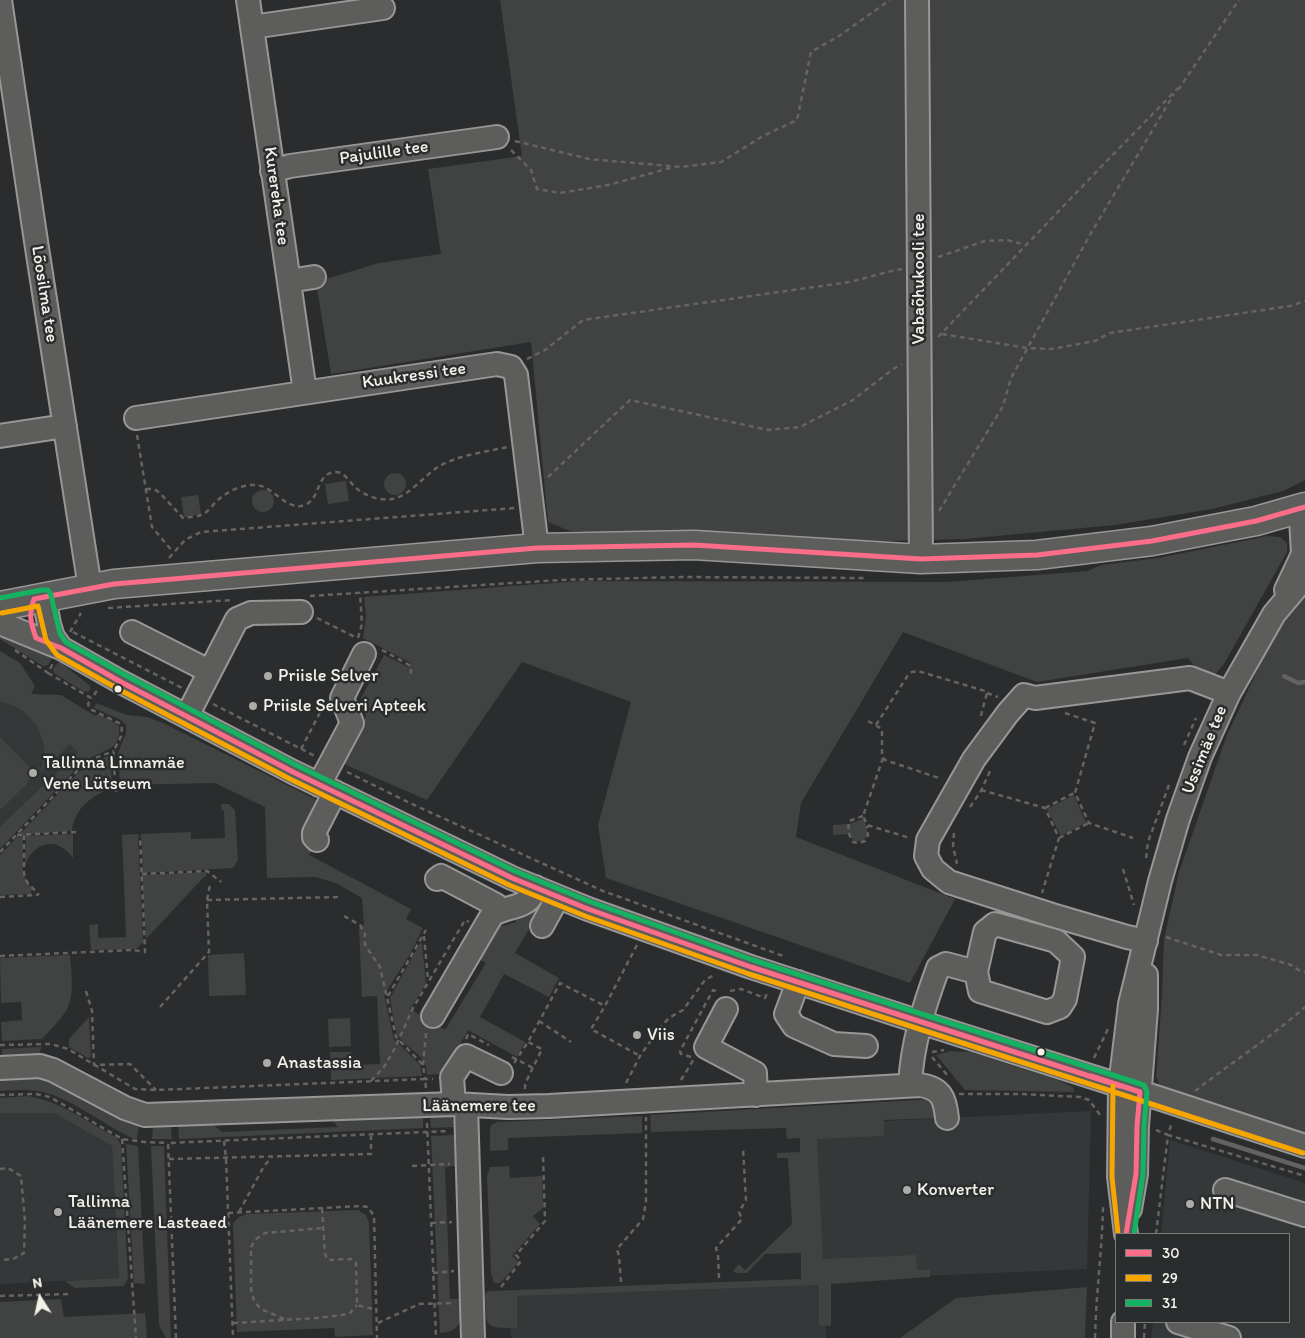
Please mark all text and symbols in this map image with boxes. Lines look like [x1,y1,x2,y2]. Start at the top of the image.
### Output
street label: Pajulille tee [338,136,430,170]
street label: Kurereha tee [258,145,294,247]
street label: Vabaõhukooli tee [908,213,930,345]
street label: Lõosilma tee [26,244,62,344]
street label: Kuukressi tee [361,358,467,394]
place label: Priisle Selver [278,665,378,687]
marker: Priisle Selver [262,670,274,682]
unlabelled marker [113,684,123,694]
place label: Priisle Selveri Apteek [263,695,426,717]
marker: Priisle Selveri Apteek [247,700,259,712]
street label: Ussimäe tee [1177,703,1233,797]
place label: Tallinna Linnamäe Vene Lütseum [43,752,185,794]
marker: Tallinna Linnamäe Vene Lütseum [27,767,39,779]
place label: Viis [647,1024,675,1046]
marker: Viis [631,1029,643,1041]
unlabelled marker [1036,1047,1046,1057]
place label: Anastassia [277,1052,362,1074]
marker: Anastassia [261,1057,273,1069]
street label: Läänemere tee [422,1095,536,1117]
place label: Konverter [917,1179,994,1201]
marker: Konverter [901,1184,913,1196]
place label: Tallinna Läänemere Lasteaed [68,1191,227,1234]
place label: NTN [1200,1193,1234,1215]
marker: NTN [1184,1198,1196,1210]
marker: Tallinna Läänemere Lasteaed [52,1206,64,1218]
legend [1115,1233,1290,1323]
text: 30 [1162,1244,1179,1262]
text: 29 [1162,1269,1178,1287]
north arrow [15,1273,65,1323]
text: N [31,1274,43,1292]
text: 31 [1162,1294,1177,1312]

